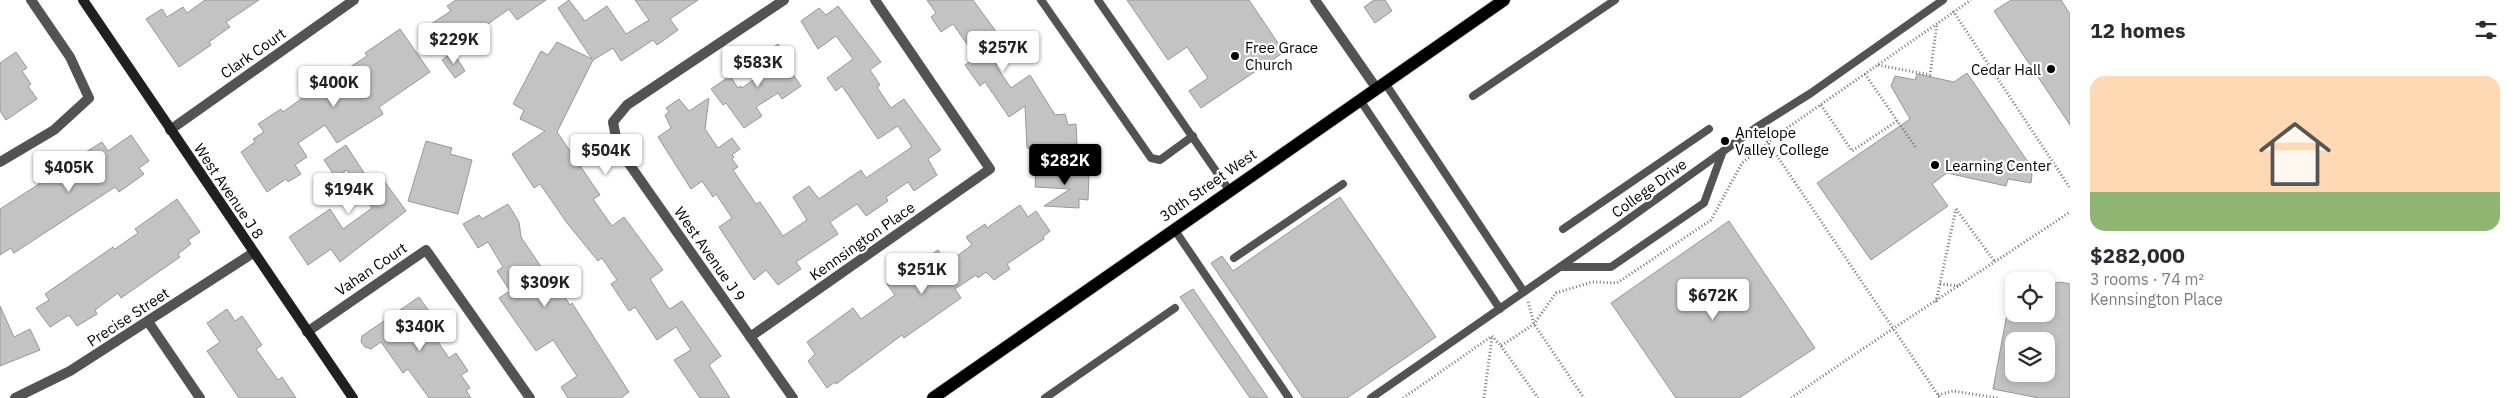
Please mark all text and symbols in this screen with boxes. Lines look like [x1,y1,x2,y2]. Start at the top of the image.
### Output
text: 12 homes [2090,16,2186,44]
icon: filters [2472,16,2500,44]
pin: $229K [419,22,489,65]
street label: Clark Court [217,24,289,82]
text: $229K [429,29,479,49]
pin: $257K [968,30,1038,73]
text: $257K [978,37,1028,57]
place label: Free Grace Church [1245,38,1318,74]
pin: $583K [723,46,793,88]
marker: Free Grace Church [1229,50,1241,62]
text: $583K [733,52,783,72]
place label: Cedar Hall [1971,60,2041,79]
marker: Cedar Hall [2045,63,2057,75]
pin: $400K [299,66,369,108]
text: $400K [309,72,359,92]
icon: home [2250,109,2340,199]
place label: Antelope Valley College [1735,123,1829,159]
pin: $504K [571,134,641,176]
marker: Antelope Valley College [1719,135,1731,147]
street label: West Avenue J 8 [190,140,268,242]
text: $504K [581,140,631,160]
pin: $282K [1030,144,1100,186]
street label: 30th Street West [1156,145,1260,225]
pin: $405K [34,150,104,193]
text: $282K [1040,150,1090,170]
street label: College Drive [1608,154,1690,222]
place label: Learning Center [1945,156,2052,175]
text: $405K [44,157,94,177]
marker: Learning Center [1929,159,1941,171]
pin: $194K [314,172,384,215]
text: $194K [324,179,374,199]
street label: Kennsington Place [806,198,918,284]
street label: West Avenue J 9 [670,203,750,305]
street label: Vahan Court [332,238,410,300]
text: $282,000 [2090,241,2185,269]
pin: $251K [887,252,957,295]
text: $251K [897,259,947,279]
pin: $309K [510,266,580,308]
text: 3 rooms · 74 m² [2090,269,2204,289]
text: $309K [520,272,570,292]
map controls [2005,272,2055,382]
button: locate [2005,272,2055,322]
pin: $672K [1678,278,1748,321]
street label: Precise Street [83,283,173,351]
text: $672K [1688,285,1738,305]
text: Kennsington Place [2090,289,2223,309]
pin: $340K [385,310,455,352]
text: $340K [395,316,445,336]
button: layers [2005,332,2055,382]

